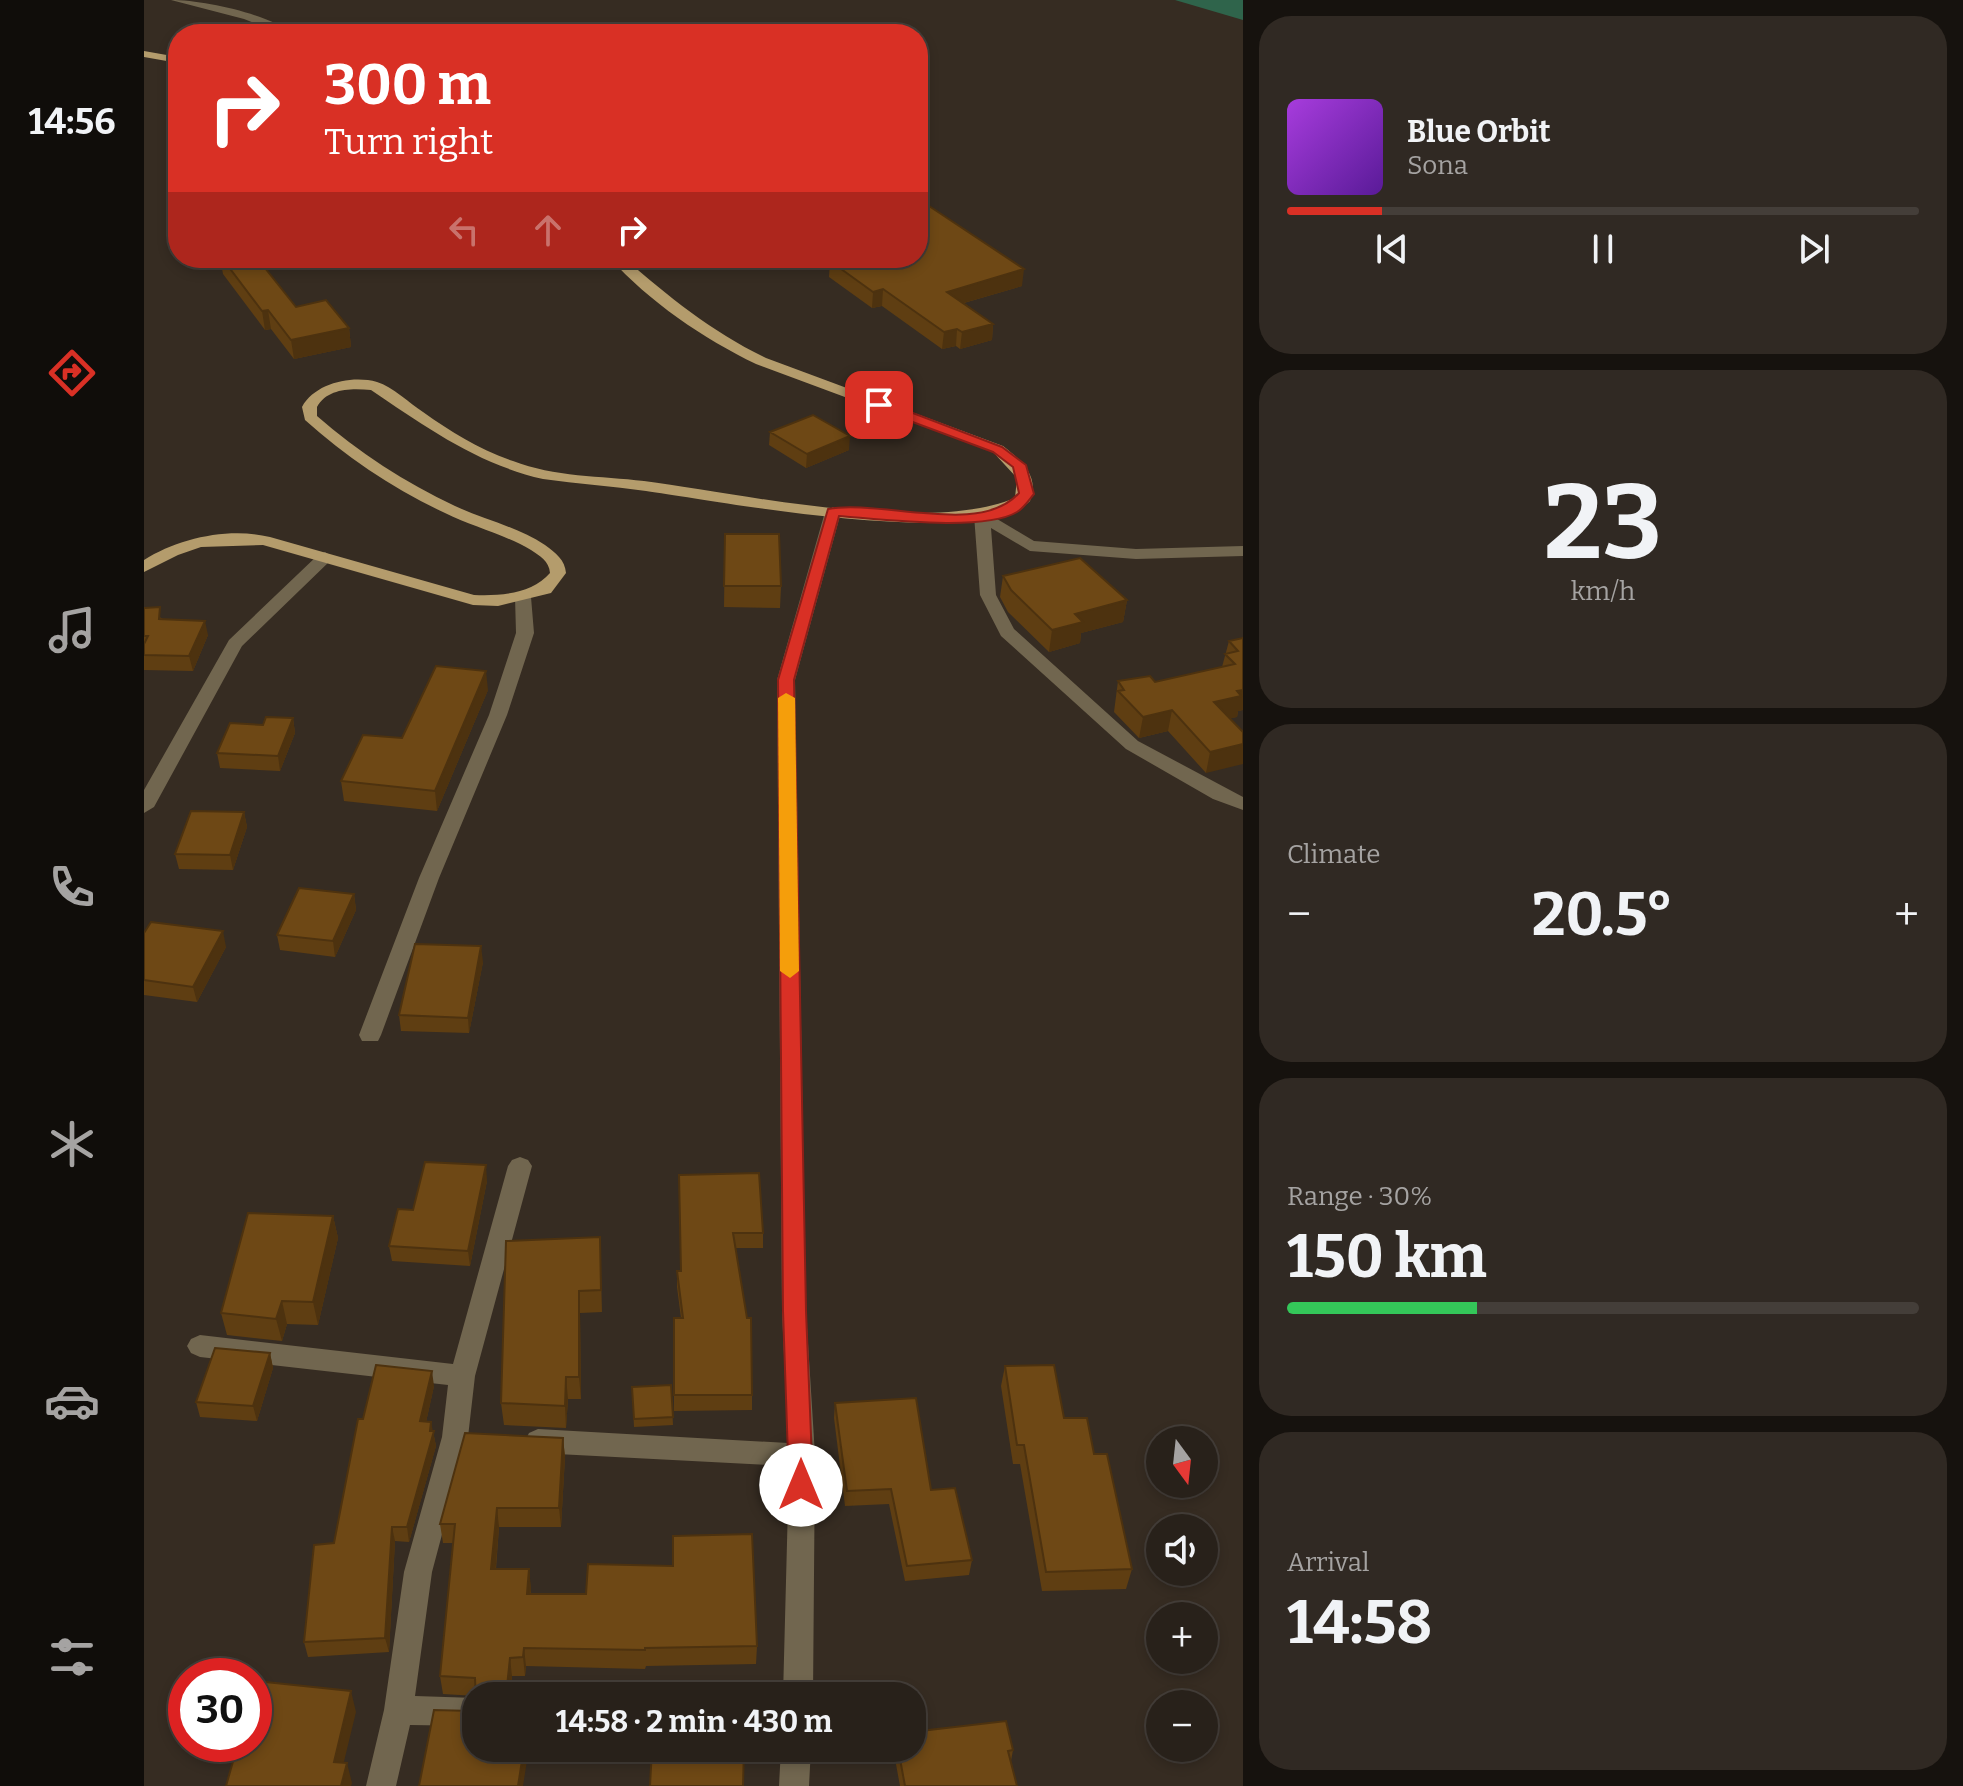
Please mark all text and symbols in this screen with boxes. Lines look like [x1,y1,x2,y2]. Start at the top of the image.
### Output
text: 300 m [324,52,491,119]
icon: right [192,56,296,160]
text: 14:56 [29,100,115,144]
text: Blue Orbit [1407,114,1551,150]
text: Turn right [324,120,493,164]
text: Sona [1407,150,1468,181]
icon: left [442,208,486,252]
icon: ahead [526,208,570,252]
icon: right [610,208,654,252]
icon: previous [1370,227,1414,271]
icon: pause [1581,227,1625,271]
icon: next [1792,227,1836,271]
icon: directions [44,345,100,401]
pin [845,371,913,439]
icon: arrive [857,383,901,427]
text: 23 [1544,461,1662,586]
text: km/h [1571,576,1635,607]
icon: music [44,602,100,658]
text: Climate [1287,839,1381,870]
icon: phone [44,859,100,915]
text: 20.5° [1532,879,1673,951]
text: − [1287,888,1311,941]
text: + [1894,888,1919,941]
icon: climate [44,1116,100,1172]
text: Range · 30% [1287,1181,1432,1212]
text: 150 km [1287,1221,1487,1293]
icon: car [44,1373,100,1429]
north arrow [1146,1426,1218,1498]
map controls [1146,1426,1218,1762]
position arrow [759,1443,843,1527]
button: sound [1146,1514,1218,1586]
text: Arrival [1287,1547,1369,1578]
text: 14:58 [1287,1587,1432,1659]
button: + [1146,1602,1218,1674]
icon: filters [44,1629,100,1685]
speed limit sign: 30 [168,1658,272,1762]
button: − [1146,1690,1218,1762]
text: 14:58 · 2 min · 430 m [556,1704,832,1740]

